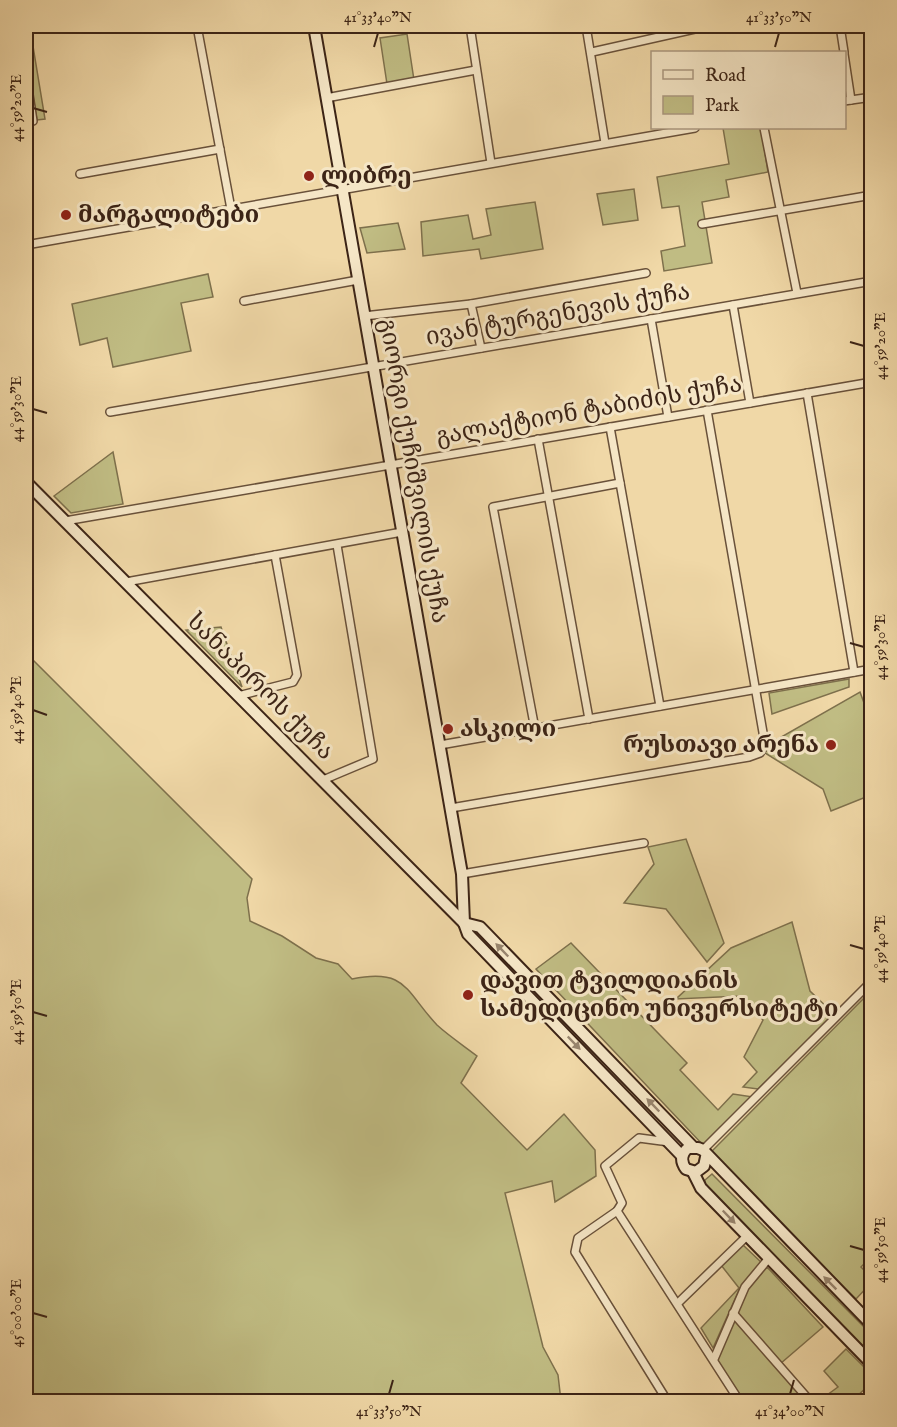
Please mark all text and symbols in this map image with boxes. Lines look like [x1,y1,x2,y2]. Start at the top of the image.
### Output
text: 41°33'40"N [344,8,412,27]
text: 41°33'50"N [746,8,812,27]
legend [651,51,846,129]
text: Road [705,65,746,88]
text: 44°59'20"E [7,74,26,142]
text: Park [705,95,740,118]
place label: ლიბრე [321,161,412,192]
marker: ლიბრე [302,169,316,183]
place label: მარგალიტები [78,200,259,231]
marker: მარგალიტები [59,208,73,222]
street label: ივან ტურგენევის ქუჩა [423,276,693,354]
text: 44°59'20"E [871,312,890,380]
street label: გიორგი ქუჩიშვილის ქუჩა [371,316,455,626]
street label: გალაქტიონ ტაბიძის ქუჩა [434,369,744,453]
text: 44°59'30"E [7,376,26,442]
street label: სანაპიროს ქუჩა [180,607,340,767]
text: 44°59'30"E [871,614,890,680]
text: 44°59'40"E [7,676,26,744]
place label: ასკილი [460,714,556,745]
marker: ასკილი [441,722,455,736]
place label: რუსთავი არენა [623,730,819,761]
marker: რუსთავი არენა [824,738,838,752]
text: 44°59'40"E [871,915,890,983]
one-way arrow [495,942,509,957]
place label: დავით ტვილდიანის სამედიცინო უნივერსიტეტი [480,966,838,1025]
text: 44°59'50"E [7,979,26,1045]
marker: დავით ტვილდიანის სამედიცინო უნივერსიტეტი [461,988,475,1002]
one-way arrow [566,1036,580,1050]
one-way arrow [646,1098,660,1112]
one-way arrow [721,1210,735,1224]
text: 44°59'50"E [871,1217,890,1283]
one-way arrow [824,1276,838,1290]
text: 45°00'00"E [7,1279,26,1347]
text: 41°33'50"N [356,1402,422,1421]
text: 41°34'00"N [755,1402,825,1421]

